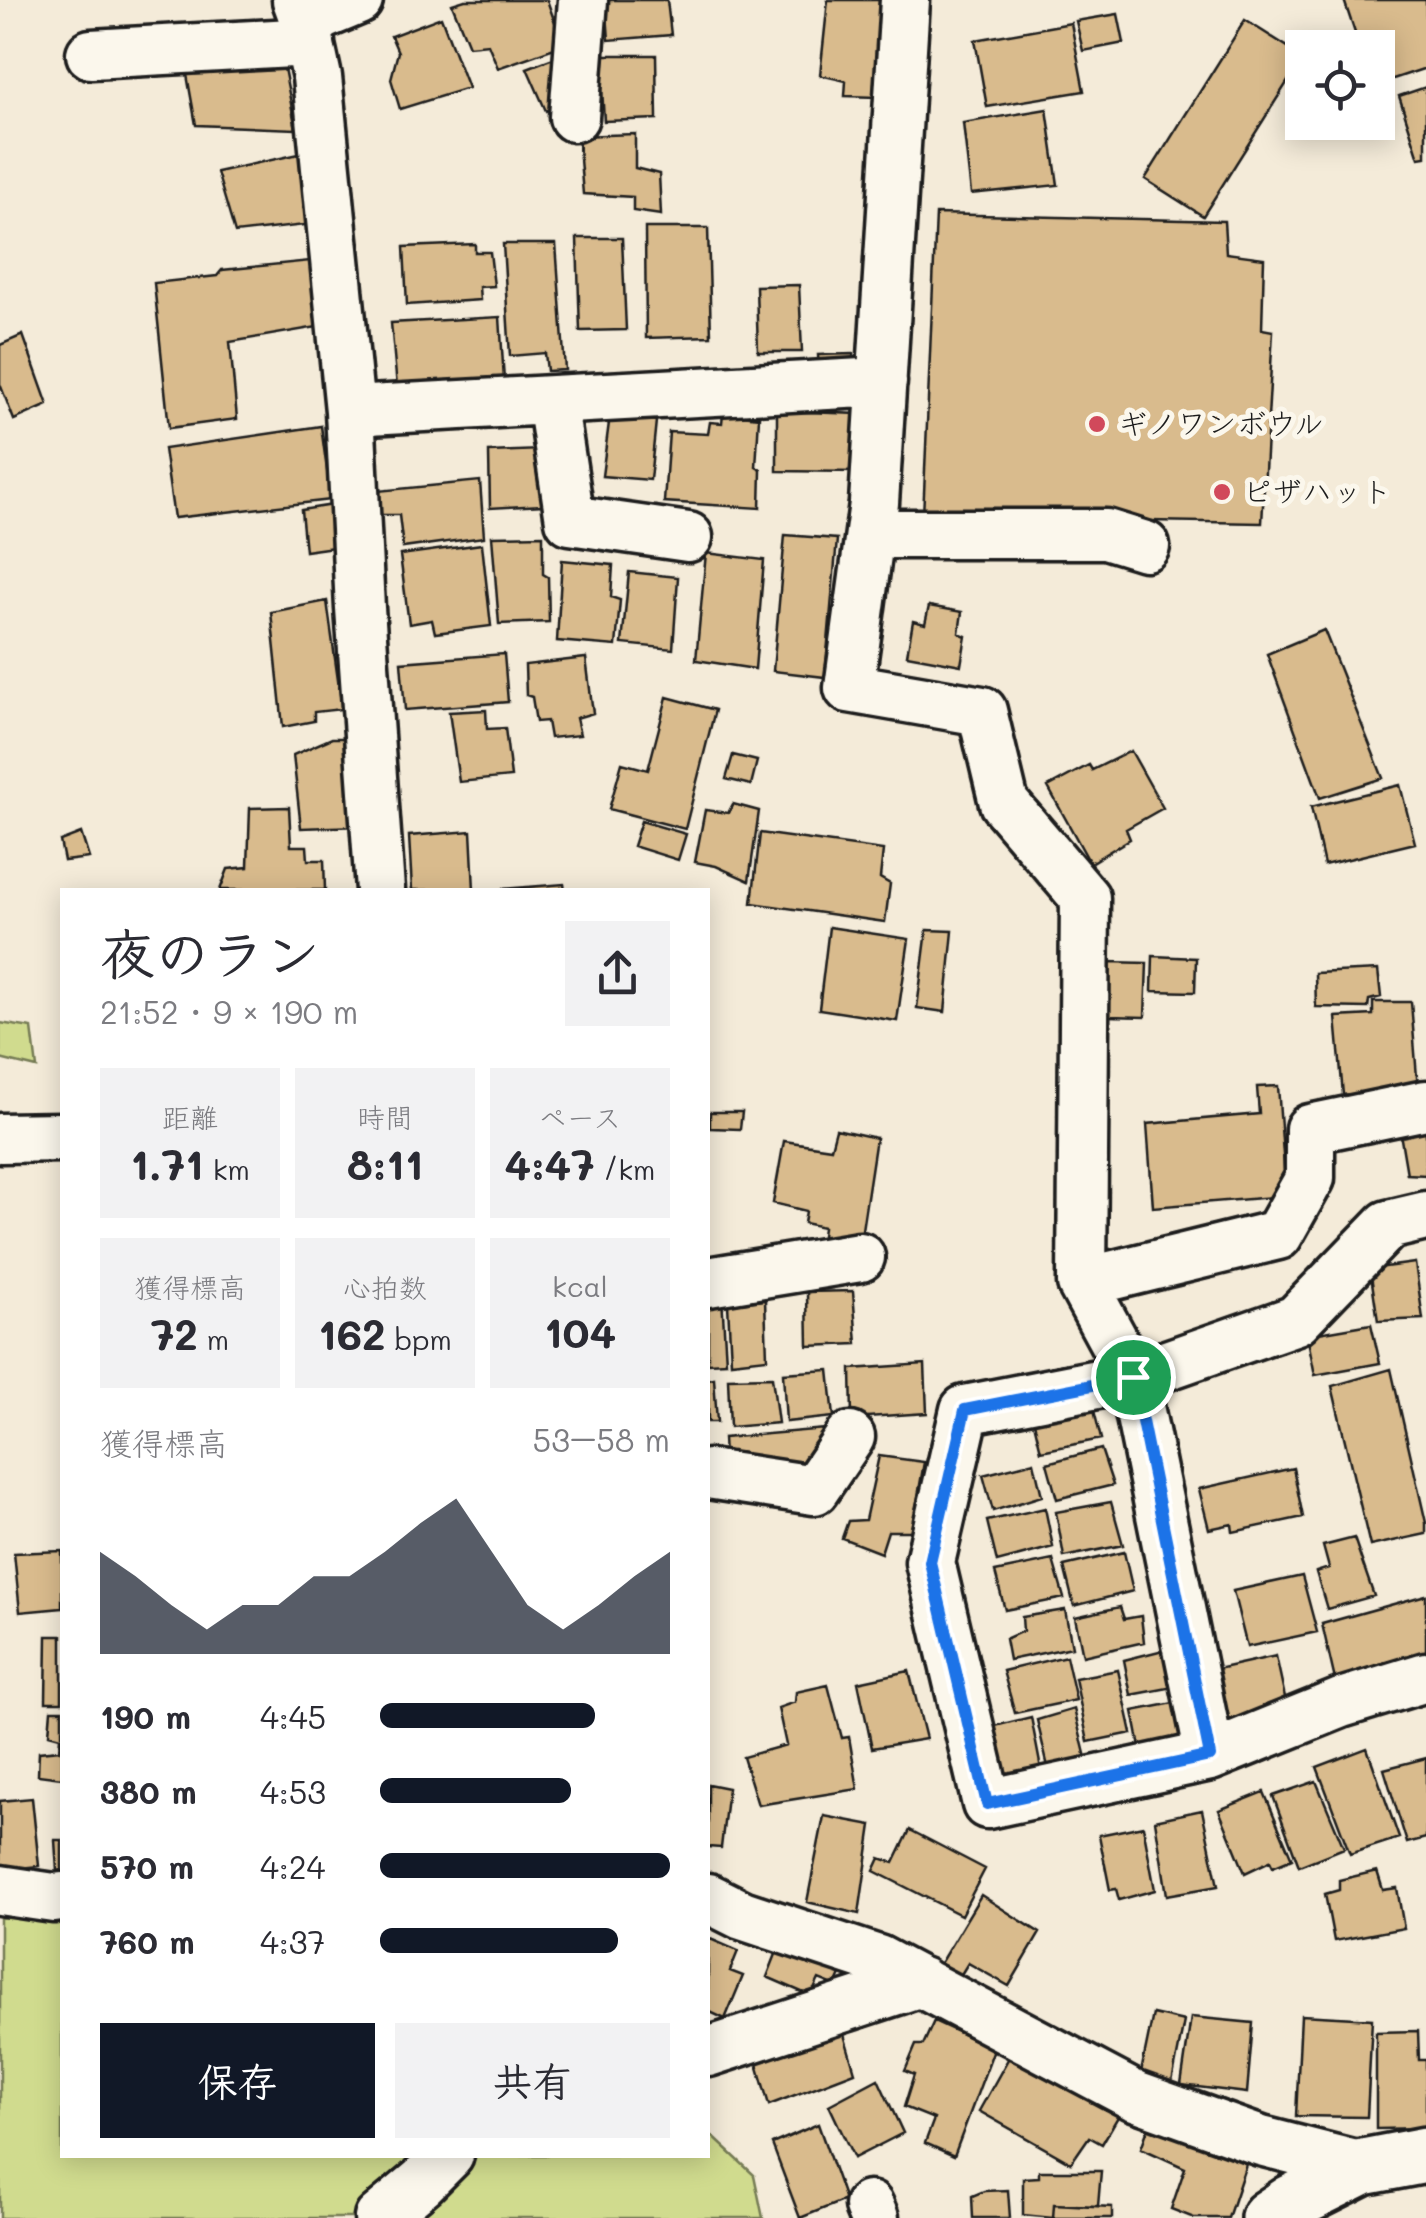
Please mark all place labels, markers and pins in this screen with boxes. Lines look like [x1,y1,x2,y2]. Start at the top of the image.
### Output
place label: ギノワンボウル [1117,402,1324,442]
marker: ギノワンボウル [1086,413,1108,435]
place label: ピザハット [1242,470,1392,510]
marker: ピザハット [1211,481,1233,503]
pin [1091,1335,1176,1420]

